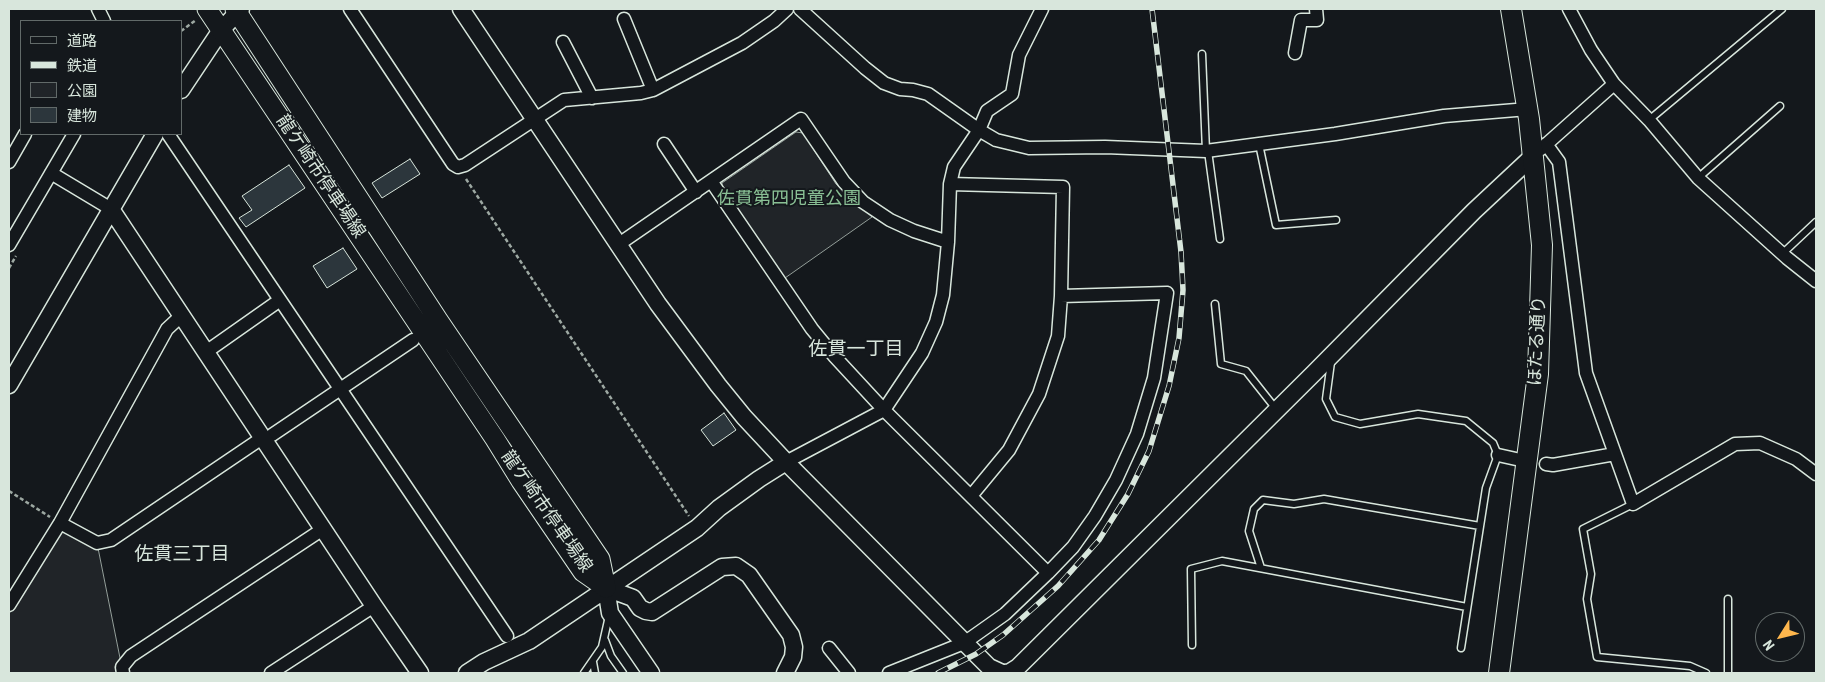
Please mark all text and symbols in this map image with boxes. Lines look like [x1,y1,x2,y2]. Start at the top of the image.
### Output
legend [20,20,182,135]
text: 道路 [67,32,97,50]
text: 鉄道 [67,57,97,75]
text: 公園 [67,82,97,100]
text: 建物 [67,107,97,125]
street label: 龍ケ崎市停車場線 [271,111,369,243]
park label: 佐貫第四児童公園 [717,188,861,210]
street label: ほたる通り [1525,295,1551,387]
district label: 佐貫一丁目 [809,339,903,361]
street label: 龍ケ崎市停車場線 [496,447,596,577]
district label: 佐貫三丁目 [135,544,229,566]
north arrow [1755,612,1805,662]
text: N [1760,637,1778,653]

